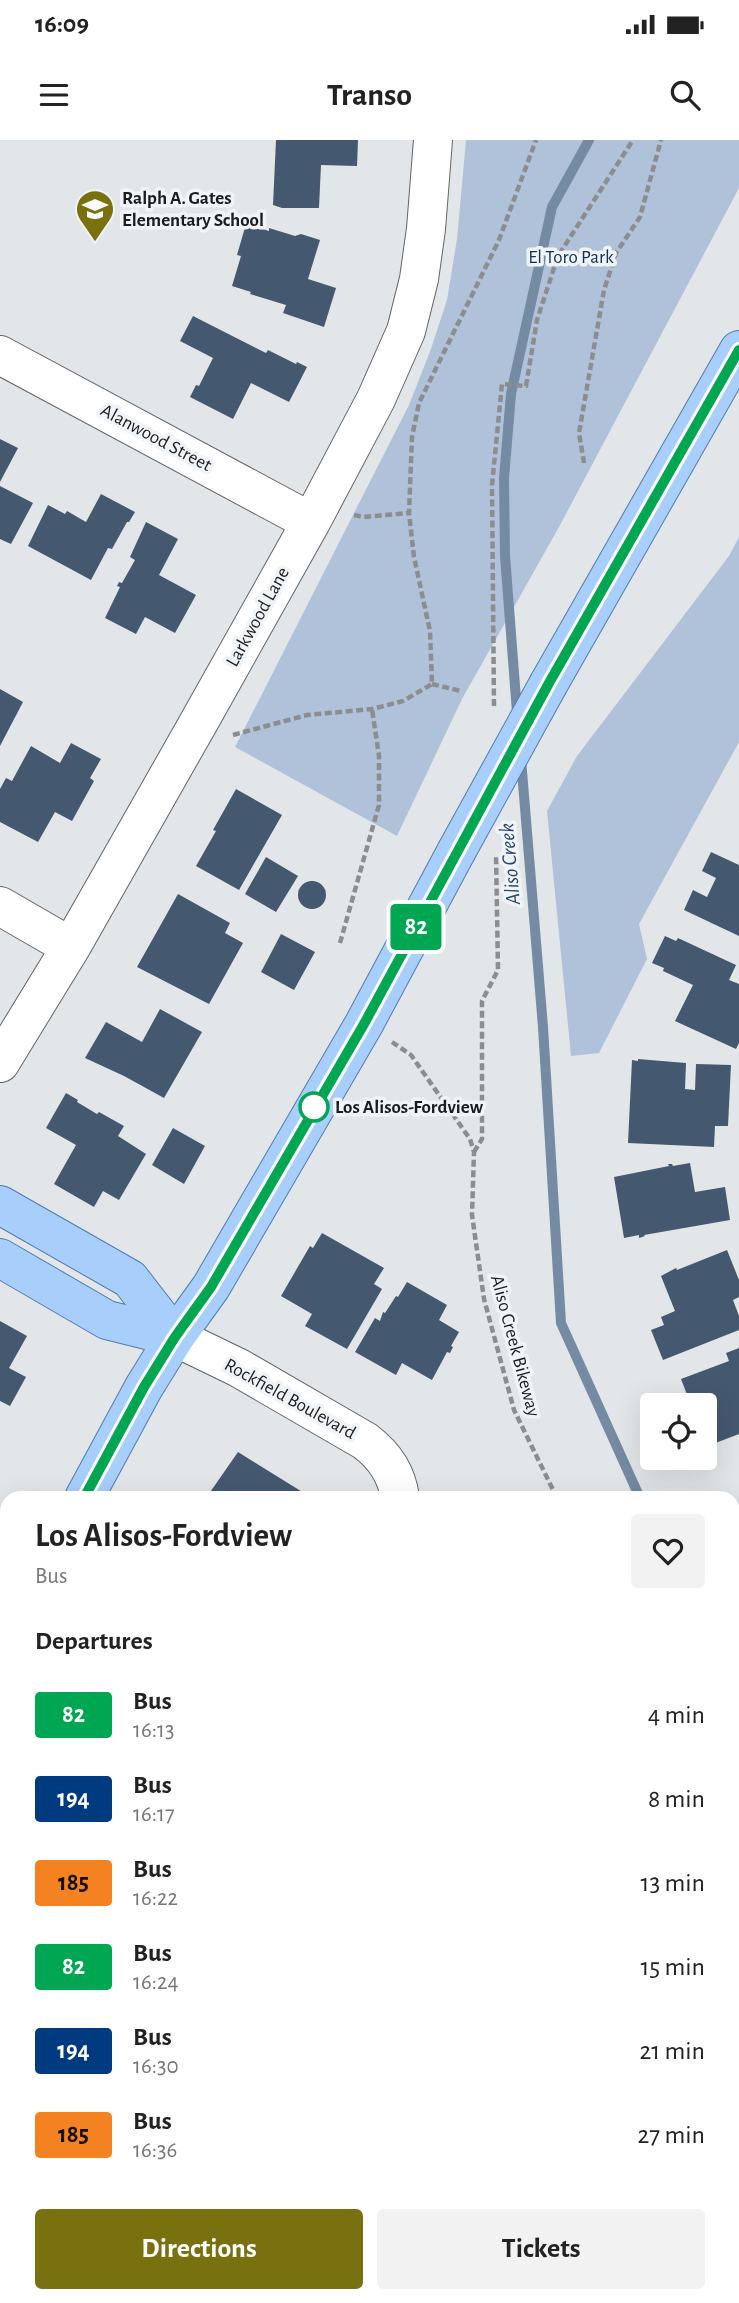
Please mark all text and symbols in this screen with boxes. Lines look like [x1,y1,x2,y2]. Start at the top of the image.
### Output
text: 16:09 [35,11,89,37]
icon: menu [35,76,73,114]
icon: search [666,76,704,114]
text: Transo [327,79,412,111]
school or university icon: Ralph A. Gates Elementary School [74,188,116,243]
place label: Ralph A. Gates Elementary School [122,189,264,230]
park label: El Toro Park [528,248,614,267]
street label: Alanwood Street [97,401,215,475]
street label: Larkwood Lane [223,564,293,670]
water label: Aliso Creek [496,822,524,907]
line badge: 82 [384,904,448,950]
text: 82 [404,915,428,939]
marker: Los Alisos-Fordview [299,1092,329,1122]
place label: Los Alisos-Fordview [335,1098,484,1117]
street label: Aliso Creek Bikeway [487,1273,543,1419]
street label: Rockfield Boulevard [221,1355,359,1443]
map controls [640,1393,717,1470]
button: locate [640,1393,717,1470]
button: heart [631,1514,705,1588]
text: Los Alisos-Fordview [35,1520,292,1553]
text: Bus [35,1565,68,1588]
text: Departures [35,1628,153,1654]
text: Bus [133,1688,172,1714]
text: 4 min [648,1702,705,1728]
text: 82 [62,1703,85,1727]
text: 16:13 [133,1719,174,1742]
text: Bus [133,1772,172,1798]
text: 8 min [648,1786,705,1812]
text: 194 [57,1787,90,1811]
text: 16:17 [133,1803,175,1826]
text: Bus [133,1856,172,1882]
text: 13 min [641,1870,705,1896]
text: 185 [58,1871,89,1895]
text: 16:22 [133,1887,178,1910]
text: Bus [133,1940,172,1966]
text: 15 min [640,1954,705,1980]
text: 82 [62,1955,85,1979]
text: 16:24 [133,1971,179,1994]
text: Bus [133,2024,172,2050]
text: 21 min [639,2038,705,2064]
text: 194 [57,2039,90,2063]
text: 16:30 [133,2055,179,2078]
text: Bus [133,2108,172,2134]
text: 27 min [638,2122,705,2148]
text: 185 [58,2123,89,2147]
text: 16:36 [133,2139,177,2162]
button: Directions [35,2209,363,2289]
button: Tickets [377,2209,705,2289]

